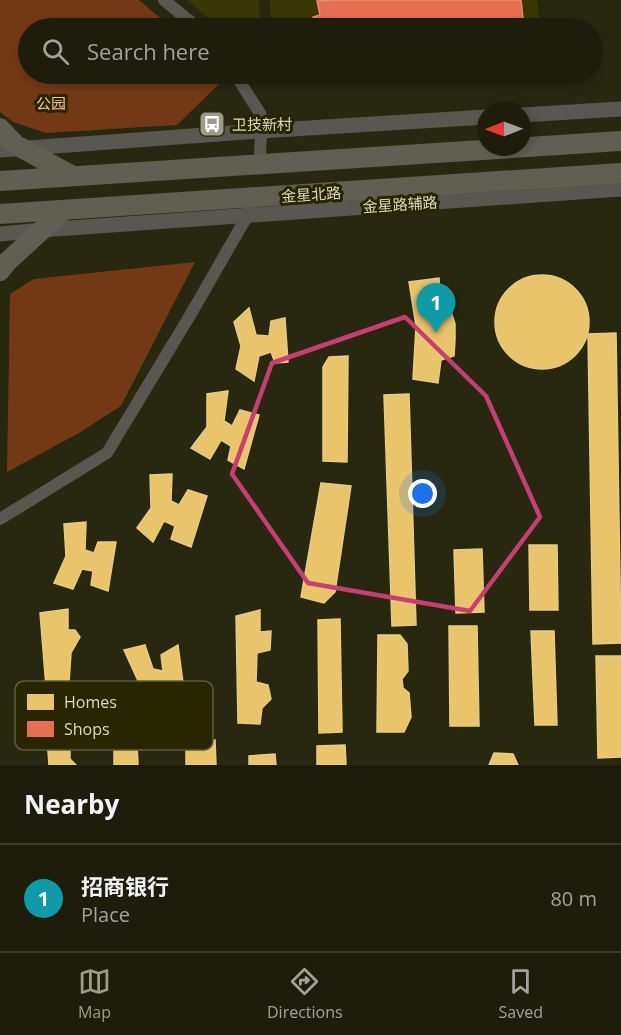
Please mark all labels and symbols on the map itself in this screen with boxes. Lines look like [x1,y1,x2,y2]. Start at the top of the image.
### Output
park label: 公园 [36,93,66,113]
north arrow [477,102,531,156]
bus stop icon: 卫技新村 [197,109,227,139]
place label: 卫技新村 [232,114,292,134]
street label: 金星北路 [280,182,342,206]
street label: 金星路辅路 [362,191,438,217]
pin: 1 [416,284,456,333]
your location [408,479,437,508]
legend [15,681,213,750]
text: Homes [64,691,117,713]
text: Shops [64,718,110,740]

